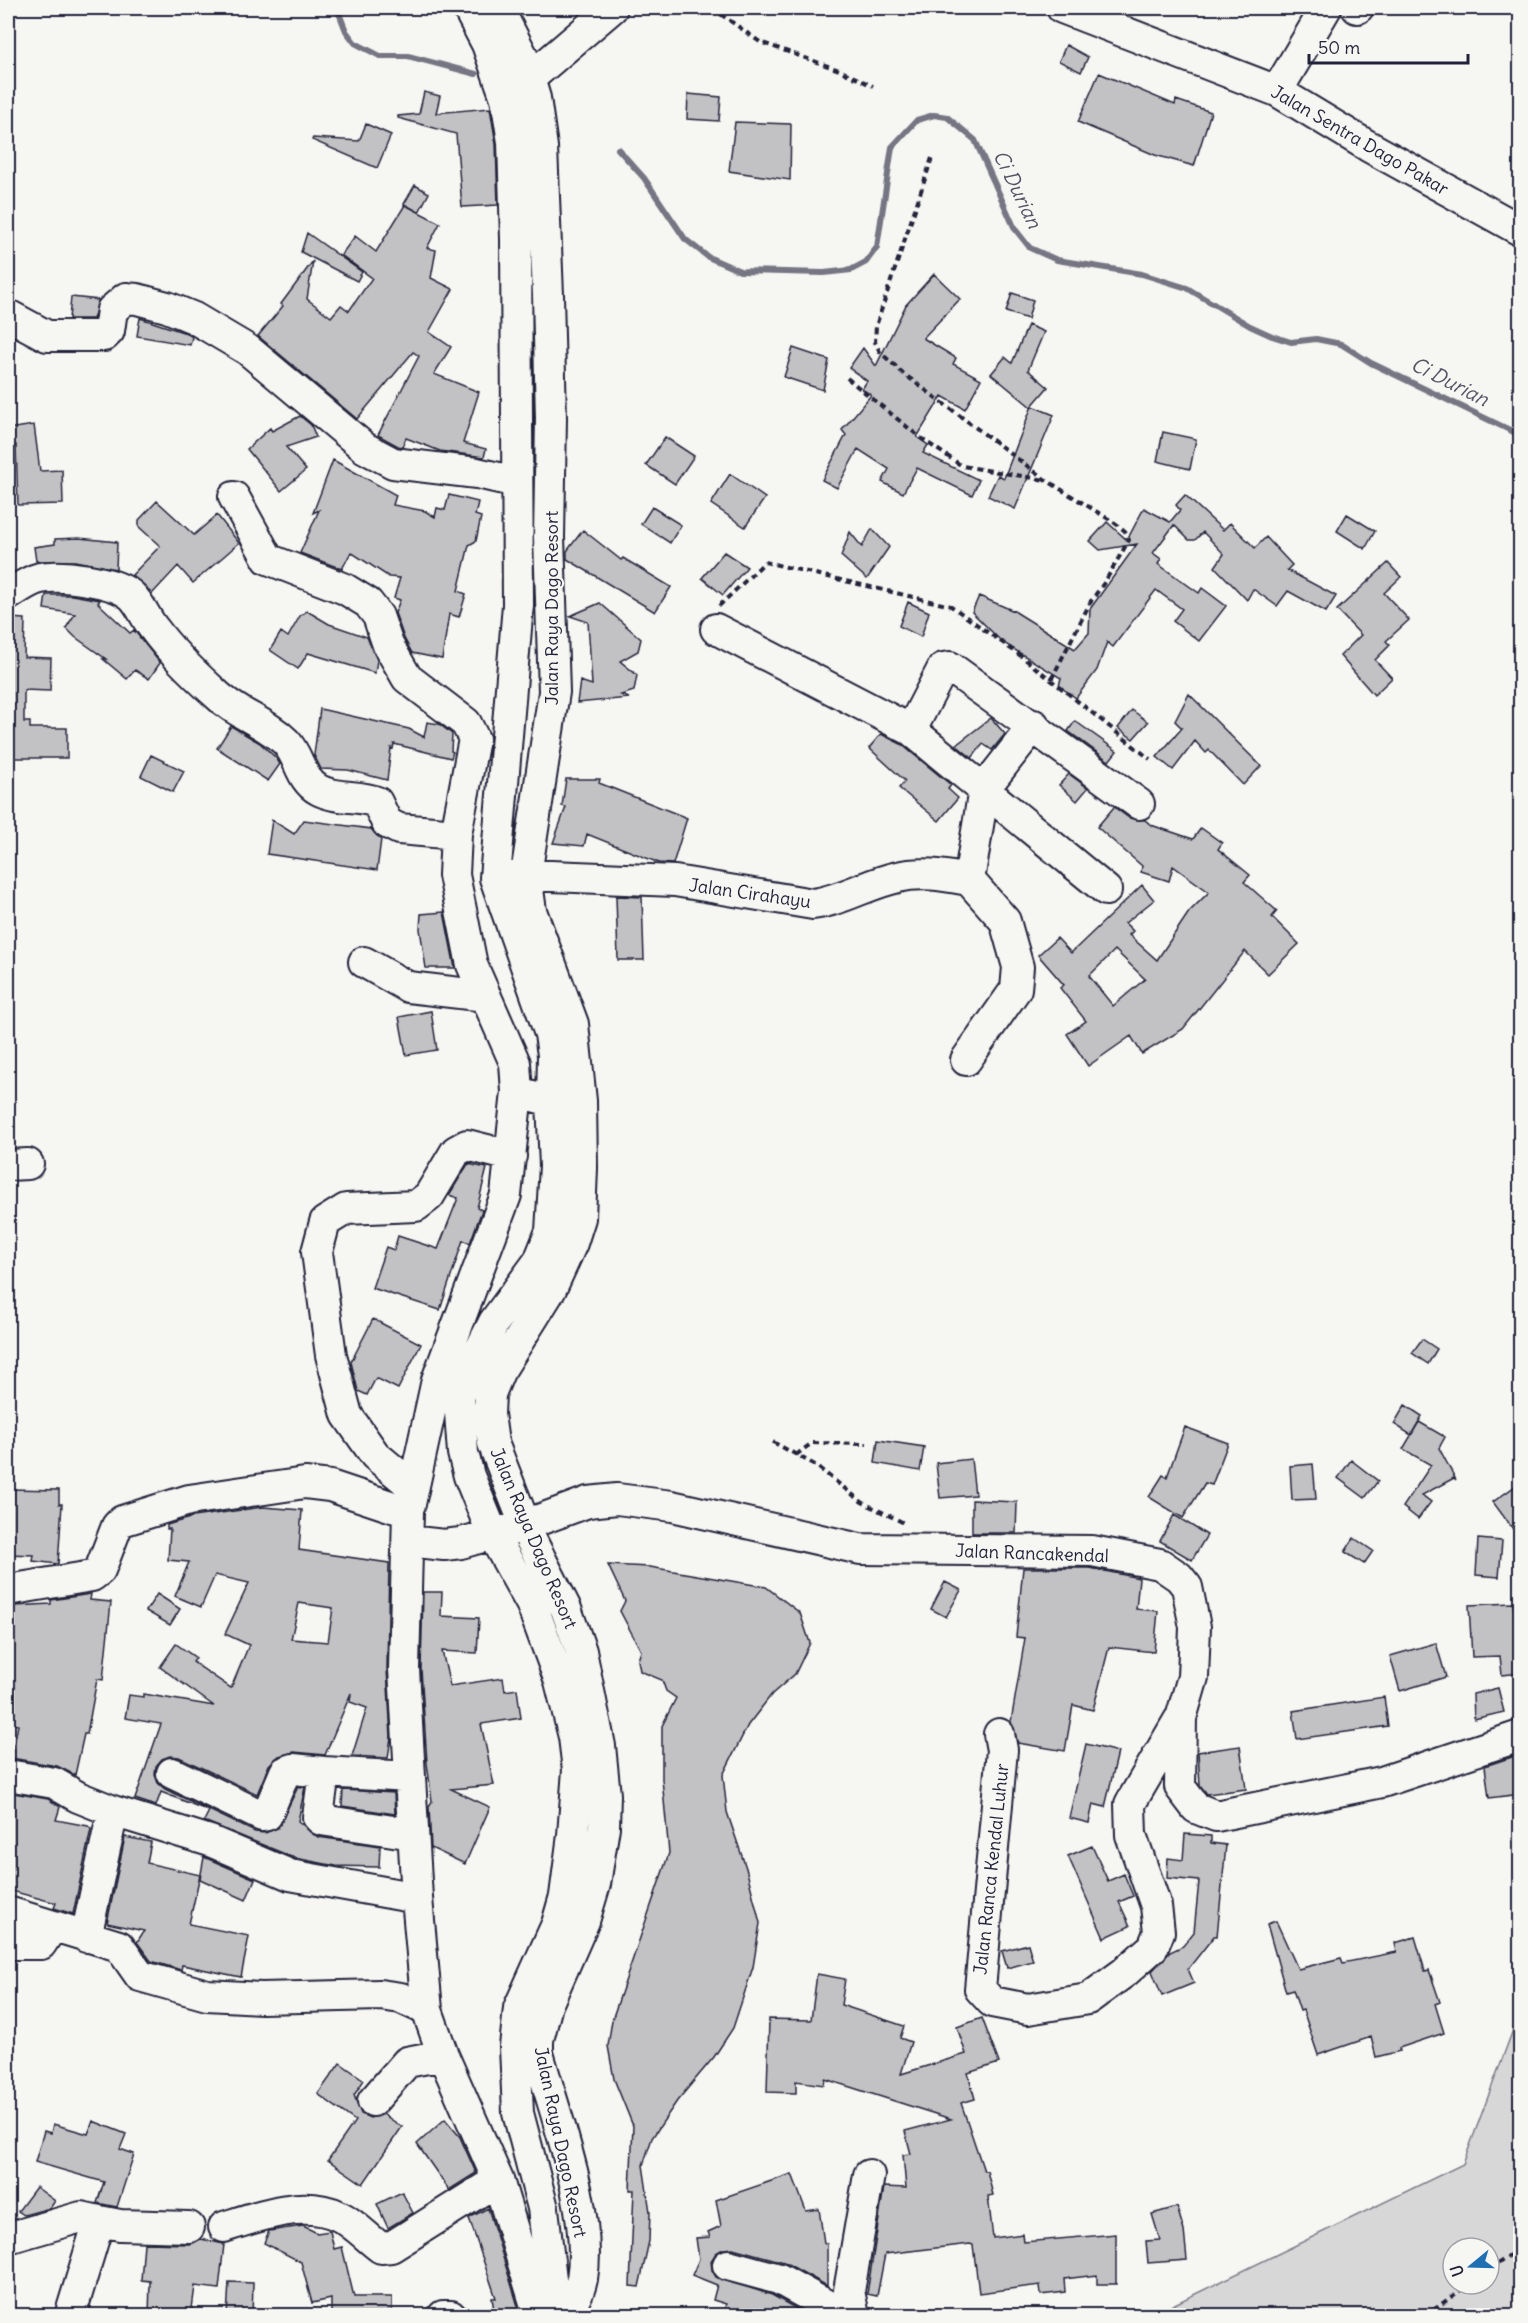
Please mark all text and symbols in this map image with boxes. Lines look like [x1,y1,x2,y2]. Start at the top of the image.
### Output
scale bar [1309,27,1468,65]
text: 50 m [1318,36,1360,59]
street label: Jalan Sentra Dago Pakar [1267,80,1453,201]
water label: Ci Durian [988,146,1048,233]
water label: Ci Durian [1407,351,1493,411]
street label: Jalan Raya Dago Resort [540,511,563,705]
street label: Jalan Cirahayu [687,873,813,913]
street label: Jalan Raya Dago Resort [485,1444,583,1632]
street label: Jalan Rancakendal [955,1539,1109,1567]
street label: Jalan Ranca Kendal Luhur [968,1762,1014,1976]
street label: Jalan Raya Dago Resort [530,2044,592,2240]
north arrow [1441,2236,1501,2296]
text: U [1446,2262,1468,2279]

